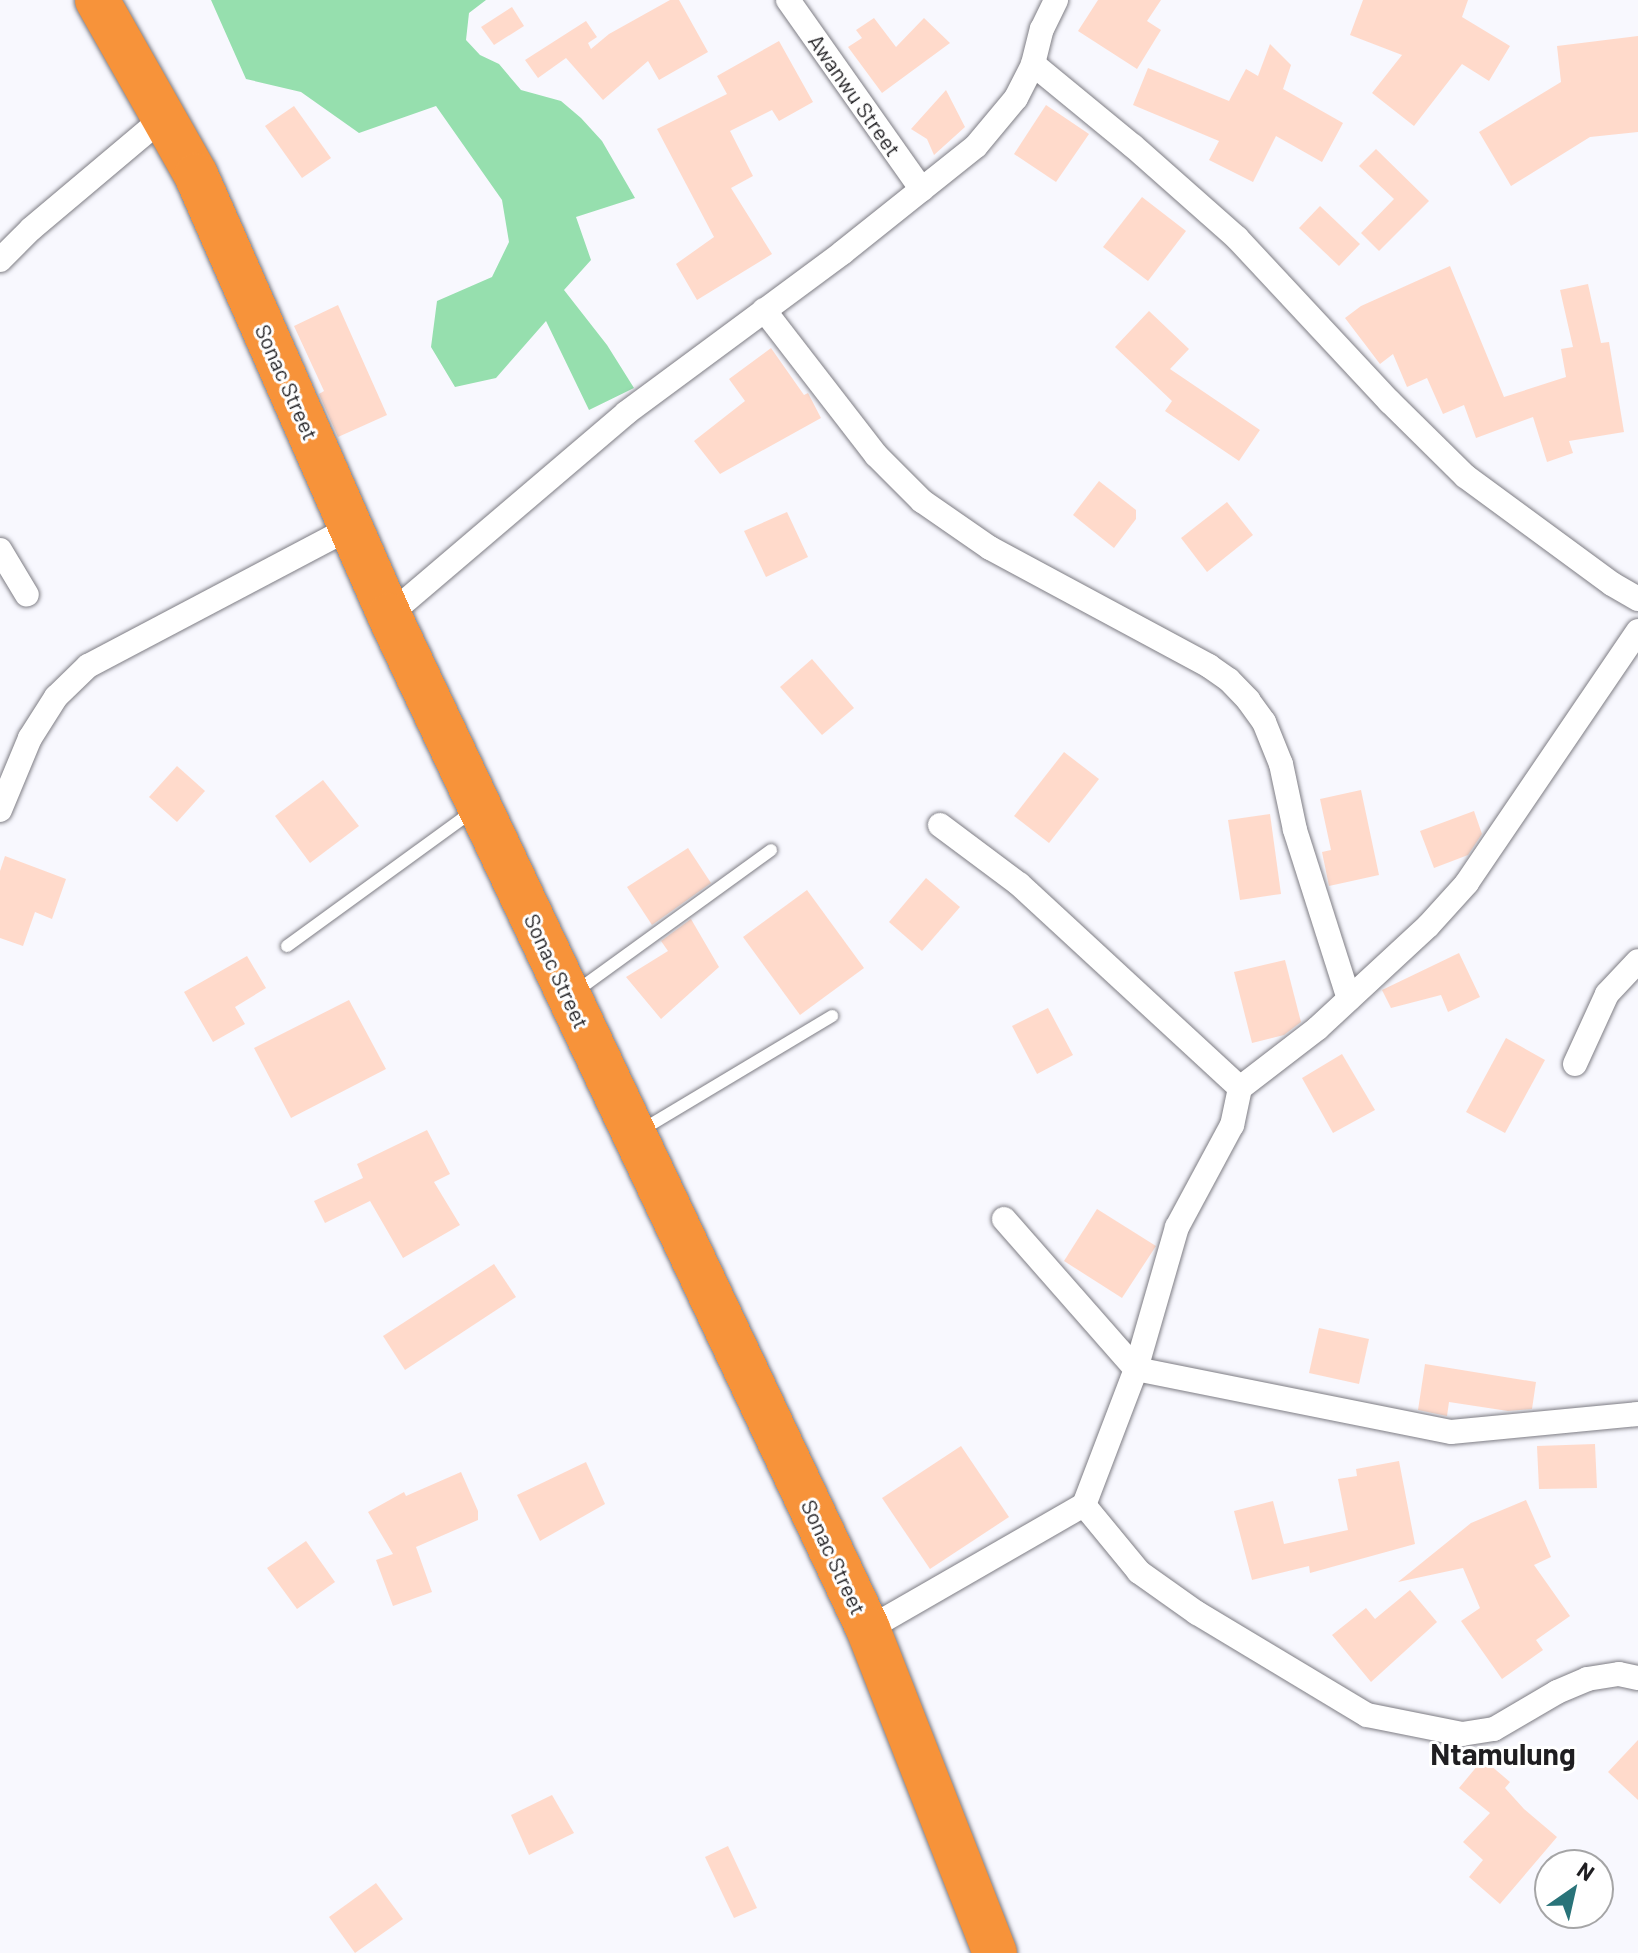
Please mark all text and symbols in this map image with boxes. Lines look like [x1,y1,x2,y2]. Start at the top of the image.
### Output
street label: Awanwu Street [803,29,907,161]
street label: Sonac Street [250,320,324,444]
street label: Sonac Street [519,909,595,1033]
street label: Sonac Street [796,1495,872,1619]
district label: Ntamulung [1430,1735,1576,1771]
north arrow [1534,1849,1614,1929]
text: N [1573,1856,1600,1886]

